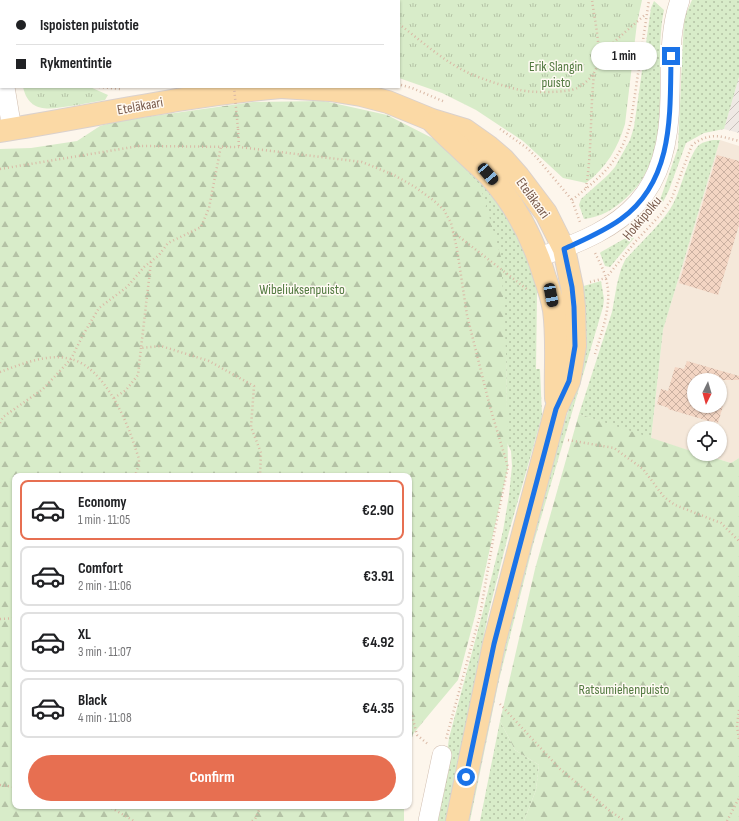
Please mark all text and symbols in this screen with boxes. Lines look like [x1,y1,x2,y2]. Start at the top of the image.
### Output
text: Ispoisten puistotie [40,16,139,35]
callout: 1 min [591,42,657,70]
route end [662,47,680,65]
text: 1 min [612,48,636,64]
text: Rykmentintie [40,54,112,73]
park label: Erik Slangin puisto [529,58,583,91]
street label: Eteläkaari [116,94,164,118]
car [476,161,500,187]
street label: Eteläkaari [513,174,553,222]
street label: Hokkipolku [619,193,665,243]
park label: Wibeliuksenpuisto [259,281,345,298]
car [543,282,559,308]
north arrow [687,373,727,413]
map controls [687,373,727,461]
button: locate [687,421,727,461]
icon: car [30,492,66,528]
text: Economy [78,493,127,512]
text: €2.90 [362,501,394,520]
text: 1 min · 11:05 [78,512,130,528]
icon: car [30,558,66,594]
text: Comfort [78,559,123,578]
text: €3.91 [363,567,394,586]
text: 2 min · 11:06 [78,578,132,594]
icon: car [30,624,66,660]
text: XL [78,625,91,644]
text: €4.92 [362,633,394,652]
text: 3 min · 11:07 [78,644,131,660]
park label: Ratsumiehenpuisto [579,681,670,698]
icon: car [30,690,66,726]
text: Black [78,691,107,710]
text: €4.35 [362,699,394,718]
text: 4 min · 11:08 [78,710,132,726]
button: Confirm [28,755,396,801]
route start [457,768,475,786]

